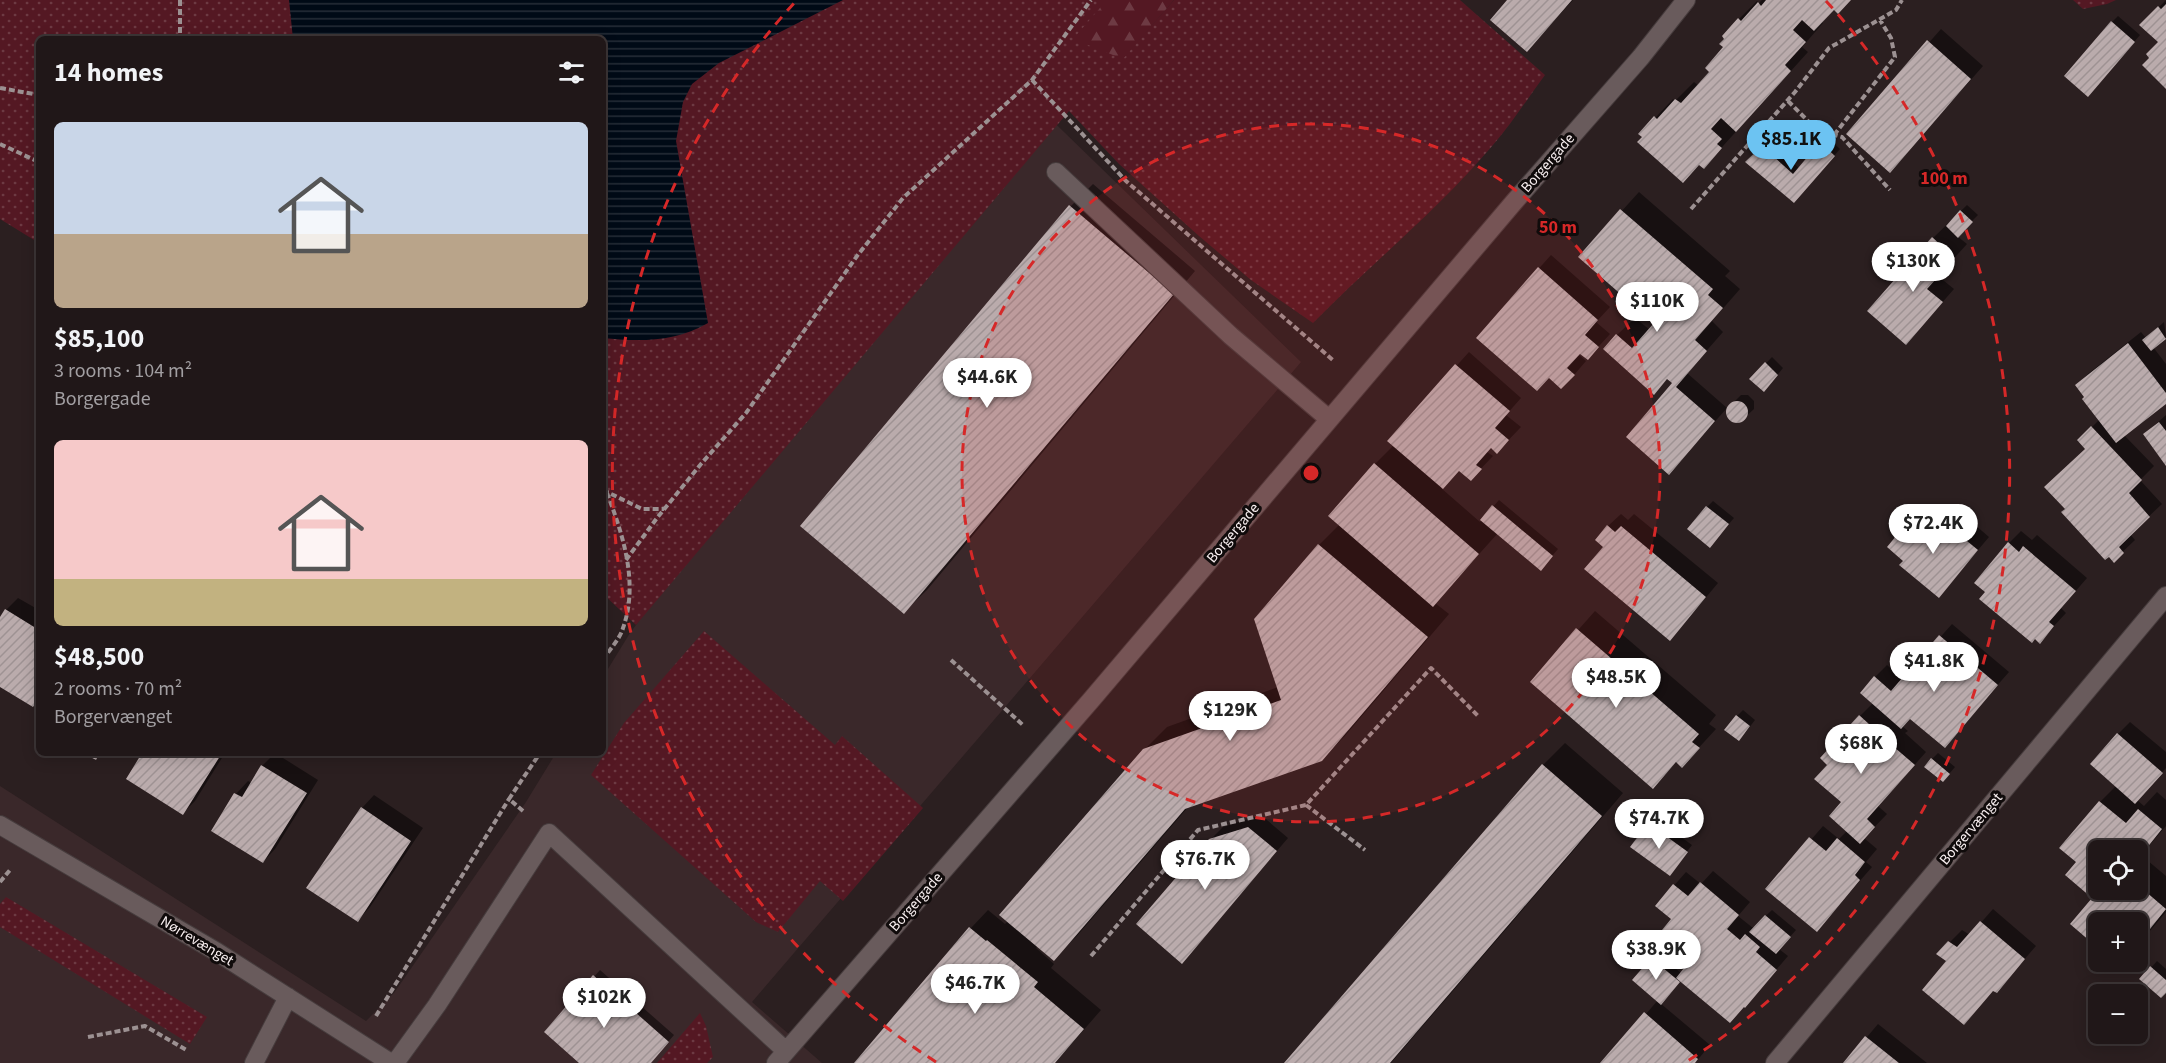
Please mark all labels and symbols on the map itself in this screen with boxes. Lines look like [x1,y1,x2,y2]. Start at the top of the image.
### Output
pin: $85.1K [1742,120,1840,171]
street label: Borgergade [1516,129,1580,197]
text: 100 m [1920,166,1968,191]
text: 50 m [1539,215,1577,240]
pin: $130K [1871,242,1955,293]
pin: $110K [1615,282,1699,333]
pin: $44.6K [938,358,1036,409]
centre of rings [1301,463,1321,483]
street label: Borgergade [1202,498,1264,568]
pin: $72.4K [1884,504,1982,555]
pin: $41.8K [1885,642,1983,693]
pin: $48.5K [1567,658,1665,709]
pin: $129K [1188,691,1272,742]
pin: $68K [1825,724,1897,775]
street label: Borgervænget [1934,788,2008,870]
pin: $74.7K [1610,799,1708,850]
pin: $76.7K [1156,840,1254,891]
street label: Borgergade [884,868,948,936]
street label: Nørrevænget [156,911,238,971]
pin: $38.9K [1607,930,1705,981]
pin: $46.7K [926,964,1024,1015]
pin: $102K [562,978,646,1029]

